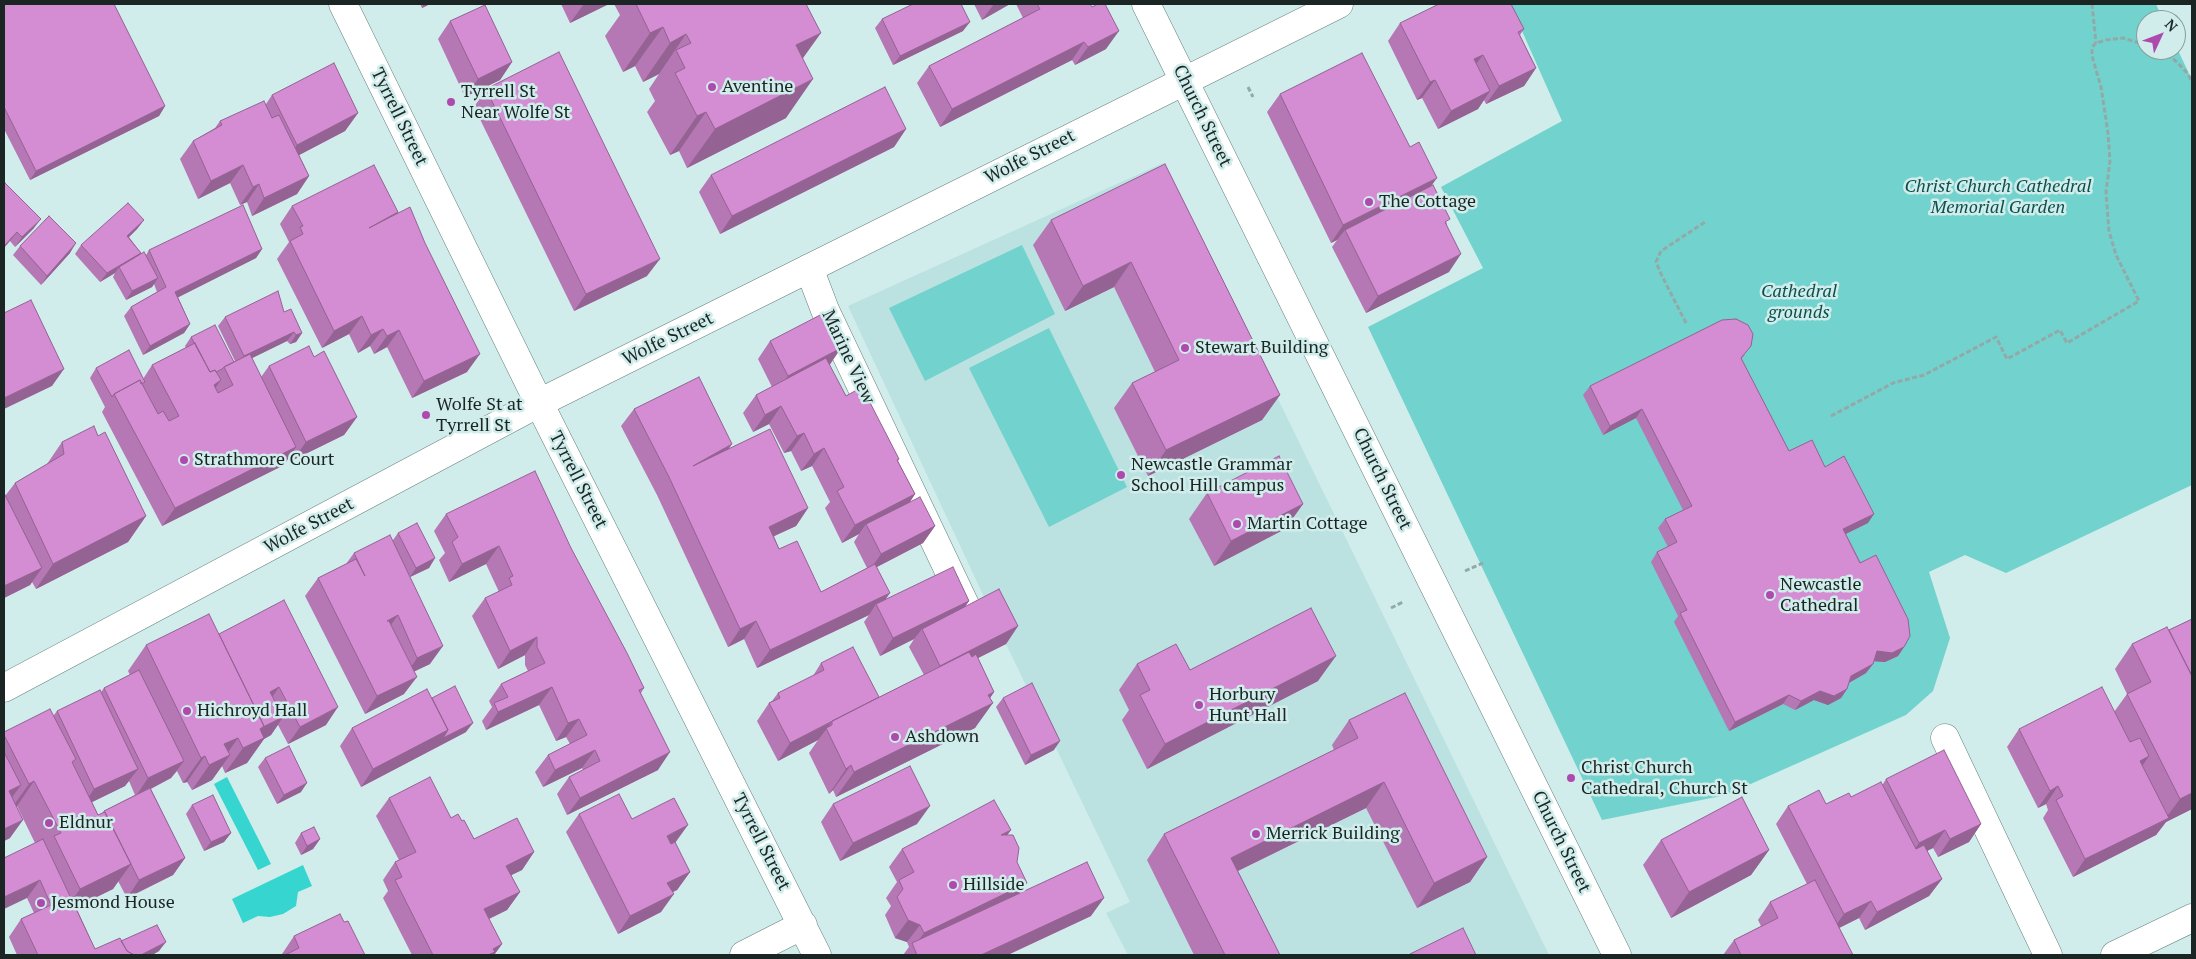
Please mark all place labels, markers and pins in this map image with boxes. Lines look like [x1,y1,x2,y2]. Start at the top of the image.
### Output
place label: Aventine [722,76,793,98]
place label: Tyrrell St Near Wolfe St [461,81,570,124]
marker: Aventine [706,81,718,93]
marker: Tyrrell St Near Wolfe St [445,96,457,108]
place label: The Cottage [1379,191,1476,213]
marker: The Cottage [1363,196,1375,208]
place label: Stewart Building [1195,337,1328,359]
marker: Stewart Building [1179,342,1191,354]
place label: Wolfe St at Tyrrell St [436,394,523,436]
marker: Wolfe St at Tyrrell St [420,409,432,421]
place label: Strathmore Court [194,449,334,471]
marker: Strathmore Court [178,454,190,466]
place label: Newcastle Grammar School Hill campus [1131,454,1292,496]
marker: Newcastle Grammar School Hill campus [1115,469,1127,481]
place label: Martin Cottage [1247,513,1368,535]
marker: Martin Cottage [1231,518,1243,530]
place label: Newcastle Cathedral [1780,574,1862,616]
marker: Newcastle Cathedral [1764,589,1776,601]
place label: Horbury Hunt Hall [1209,684,1287,726]
marker: Horbury Hunt Hall [1193,699,1205,711]
place label: Hichroyd Hall [197,700,308,722]
marker: Hichroyd Hall [181,705,193,717]
place label: Ashdown [905,726,979,748]
marker: Ashdown [889,731,901,743]
place label: Christ Church Cathedral, Church St [1581,757,1748,800]
marker: Christ Church Cathedral, Church St [1565,772,1577,784]
place label: Eldnur [59,812,113,834]
marker: Eldnur [43,817,55,829]
place label: Merrick Building [1266,823,1400,845]
marker: Merrick Building [1250,828,1262,840]
place label: Hillside [963,874,1025,896]
marker: Hillside [947,879,959,891]
place label: Jesmond House [51,892,175,914]
marker: Jesmond House [35,897,47,909]

